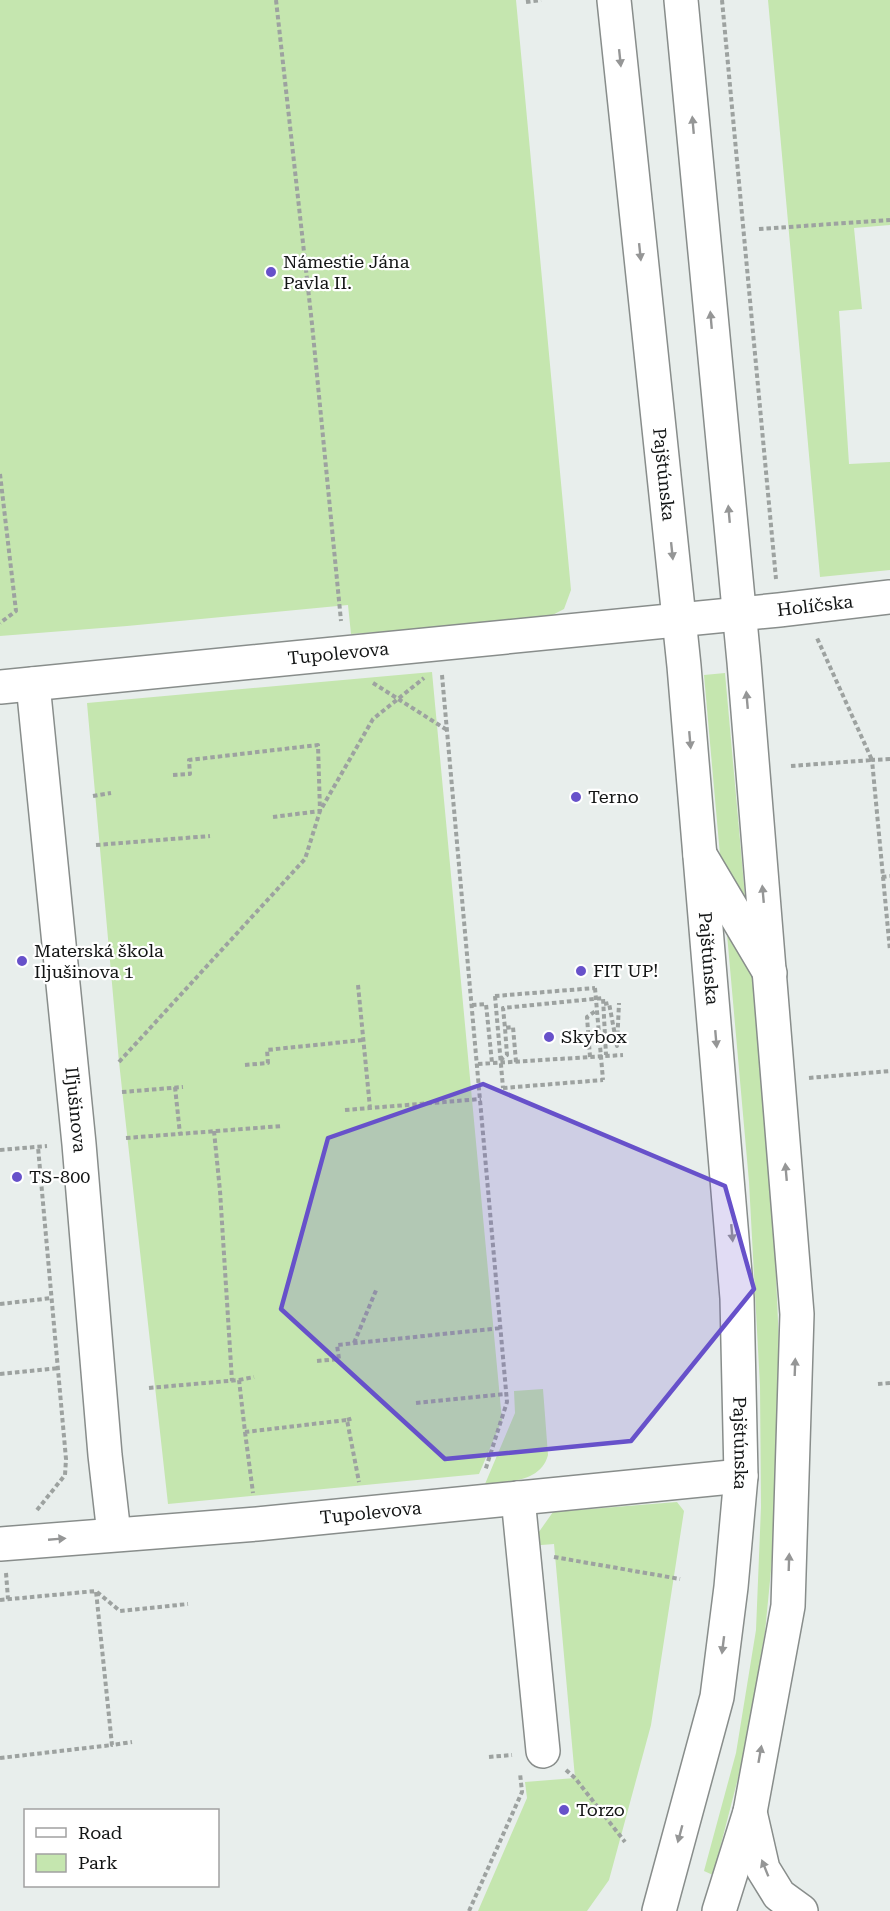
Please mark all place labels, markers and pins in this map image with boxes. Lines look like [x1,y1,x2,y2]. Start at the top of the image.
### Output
place label: Námestie Jána Pavla II. [283,251,410,293]
marker: Námestie Jána Pavla II. [264,265,278,279]
place label: Terno [588,786,639,807]
marker: Terno [569,790,583,804]
place label: Materská škola Iljušinova 1 [34,940,164,982]
marker: Materská škola Iljušinova 1 [15,954,29,968]
place label: FIT UP! [593,960,658,981]
marker: FIT UP! [574,964,588,978]
place label: Skybox [561,1026,627,1047]
marker: Skybox [542,1030,556,1044]
place label: TS-800 [29,1166,90,1187]
marker: TS-800 [10,1170,24,1184]
place label: Torzo [576,1799,625,1820]
marker: Torzo [557,1803,571,1817]

